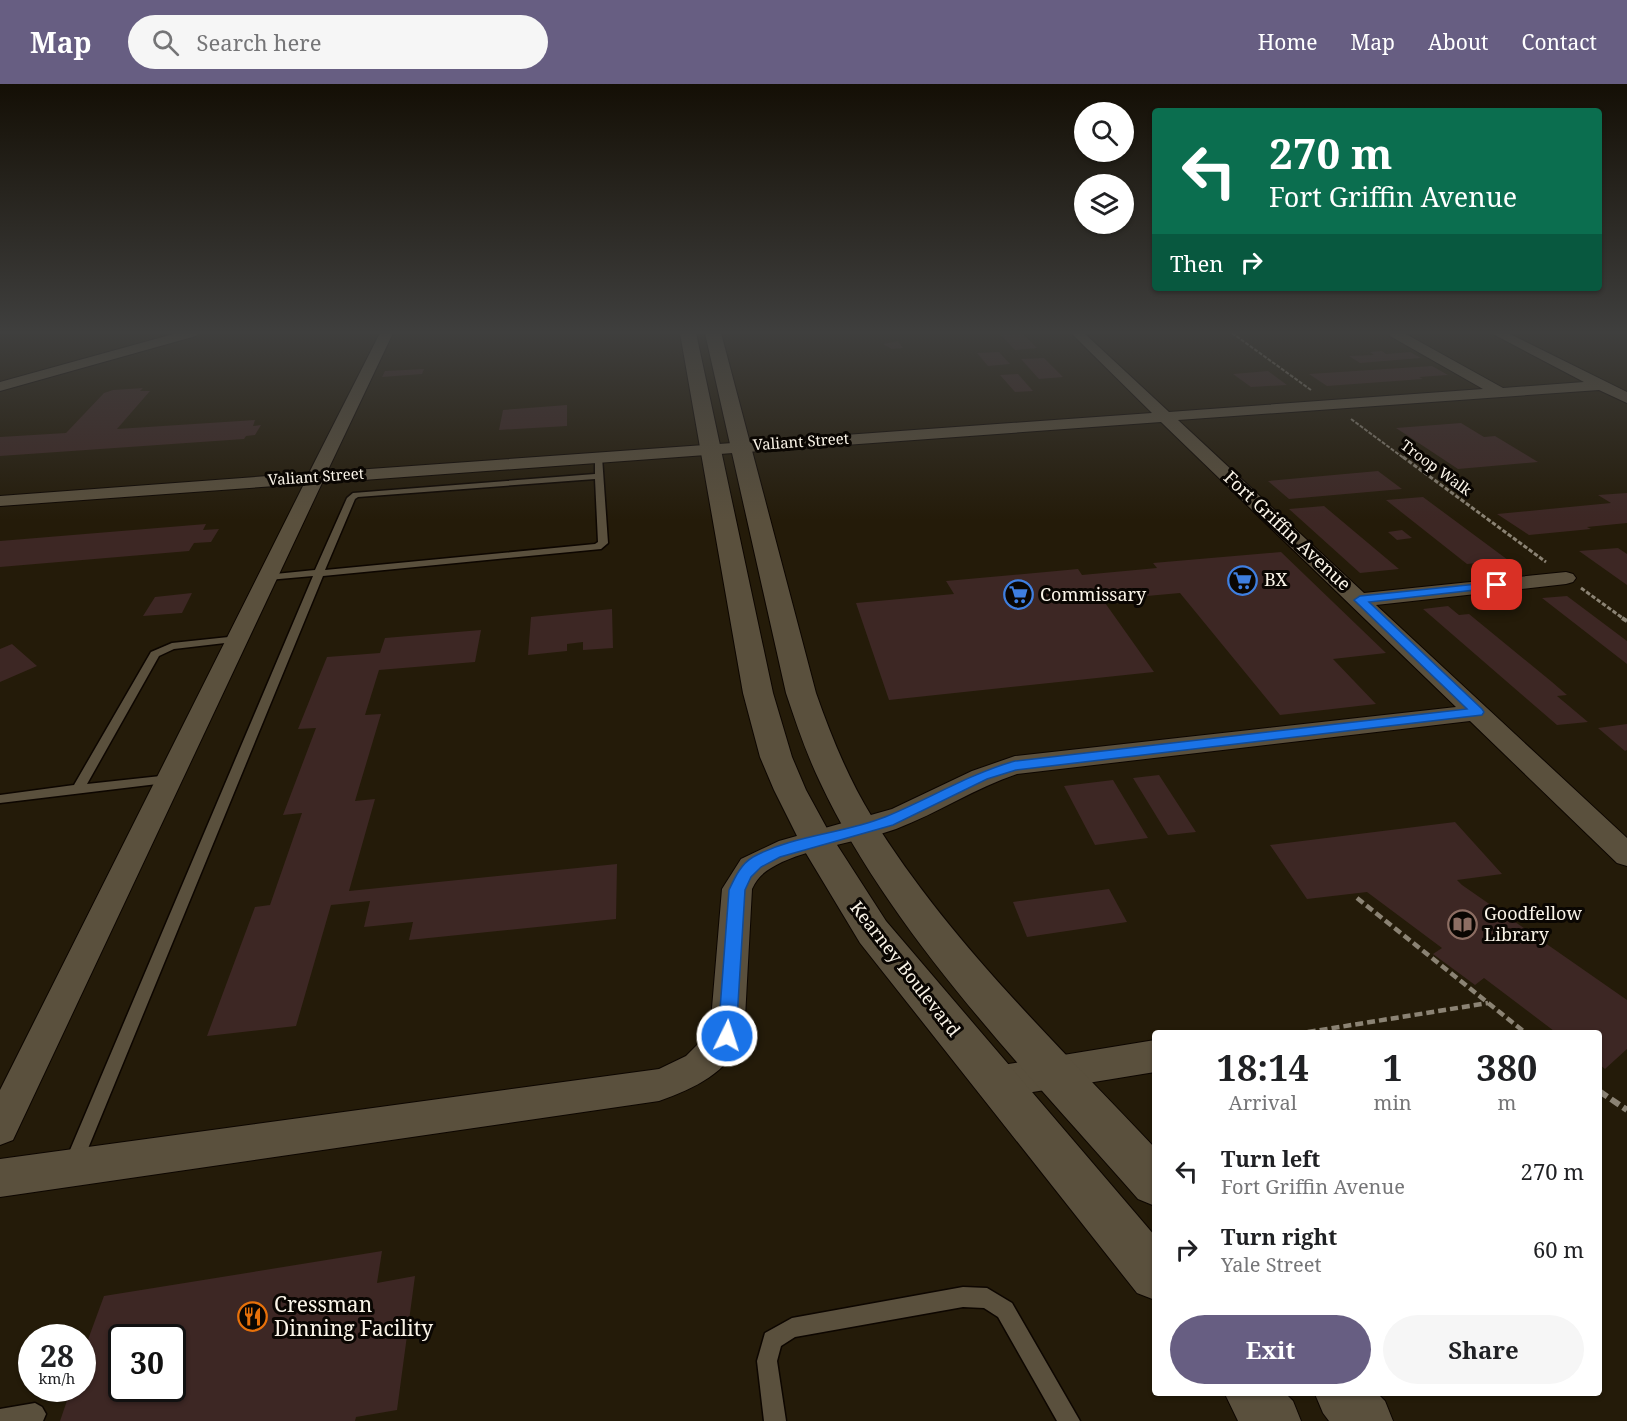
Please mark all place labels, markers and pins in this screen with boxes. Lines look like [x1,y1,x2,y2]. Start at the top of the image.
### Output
pin [1471,559,1522,610]
supermarket icon: BX [1227,564,1259,596]
place label: BX [1264,567,1287,591]
supermarket icon: Commissary [1003,579,1035,611]
place label: Commissary [1040,582,1147,606]
place label: Goodfellow Library [1484,901,1582,946]
library icon: Goodfellow Library [1447,908,1479,940]
place label: Cressman Dinning Facility [274,1290,433,1342]
restaurant icon: Cressman Dinning Facility [237,1301,269,1333]

